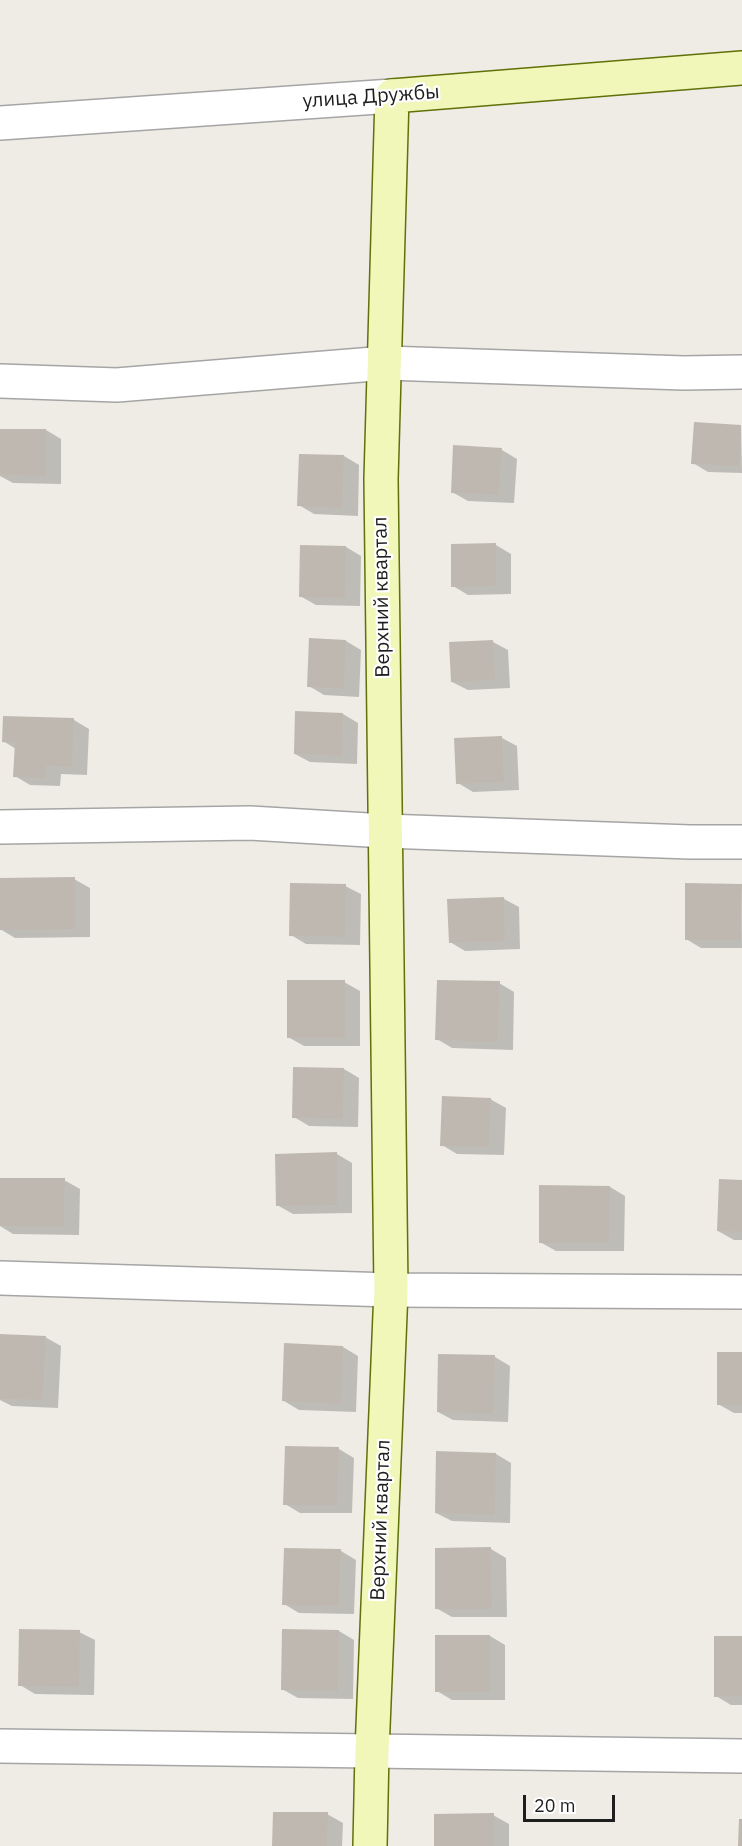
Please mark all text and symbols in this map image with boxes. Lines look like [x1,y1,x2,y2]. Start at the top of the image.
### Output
street label: улица Дружбы [302,80,440,114]
street label: Верхний квартал [369,516,395,678]
street label: Верхний квартал [366,1439,396,1601]
scale bar [526,1783,618,1821]
text: 20 m [534,1794,576,1817]

